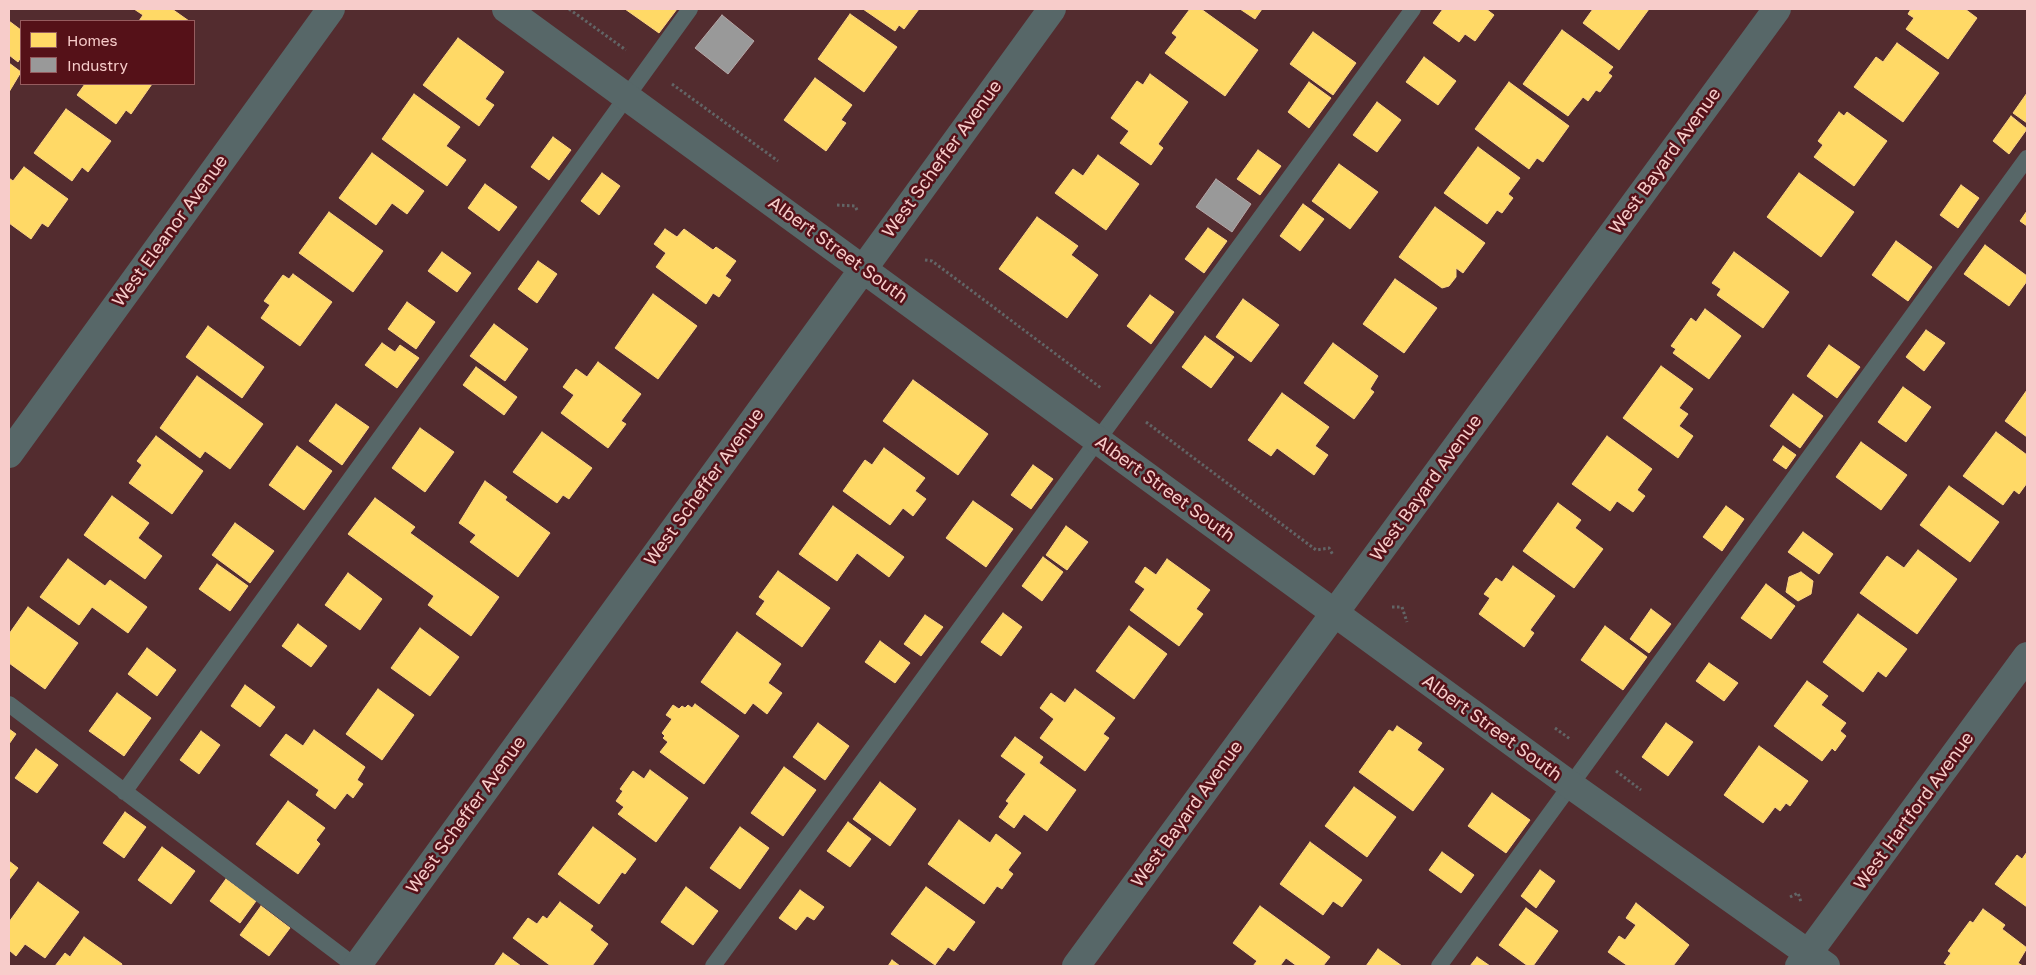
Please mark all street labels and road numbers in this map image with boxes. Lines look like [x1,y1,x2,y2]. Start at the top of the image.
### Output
street label: West Scheffer Avenue [878,76,1006,242]
street label: West Bayard Avenue [1605,84,1725,238]
street label: West Eleanor Avenue [108,151,232,311]
street label: Albert Street South [764,192,912,308]
street label: West Scheffer Avenue [640,404,768,570]
street label: West Bayard Avenue [1366,411,1486,565]
street label: Albert Street South [1091,431,1239,547]
street label: Albert Street South [1418,670,1566,786]
street label: West Hartford Avenue [1849,728,1979,894]
street label: West Scheffer Avenue [402,732,530,898]
street label: West Bayard Avenue [1127,737,1247,891]

